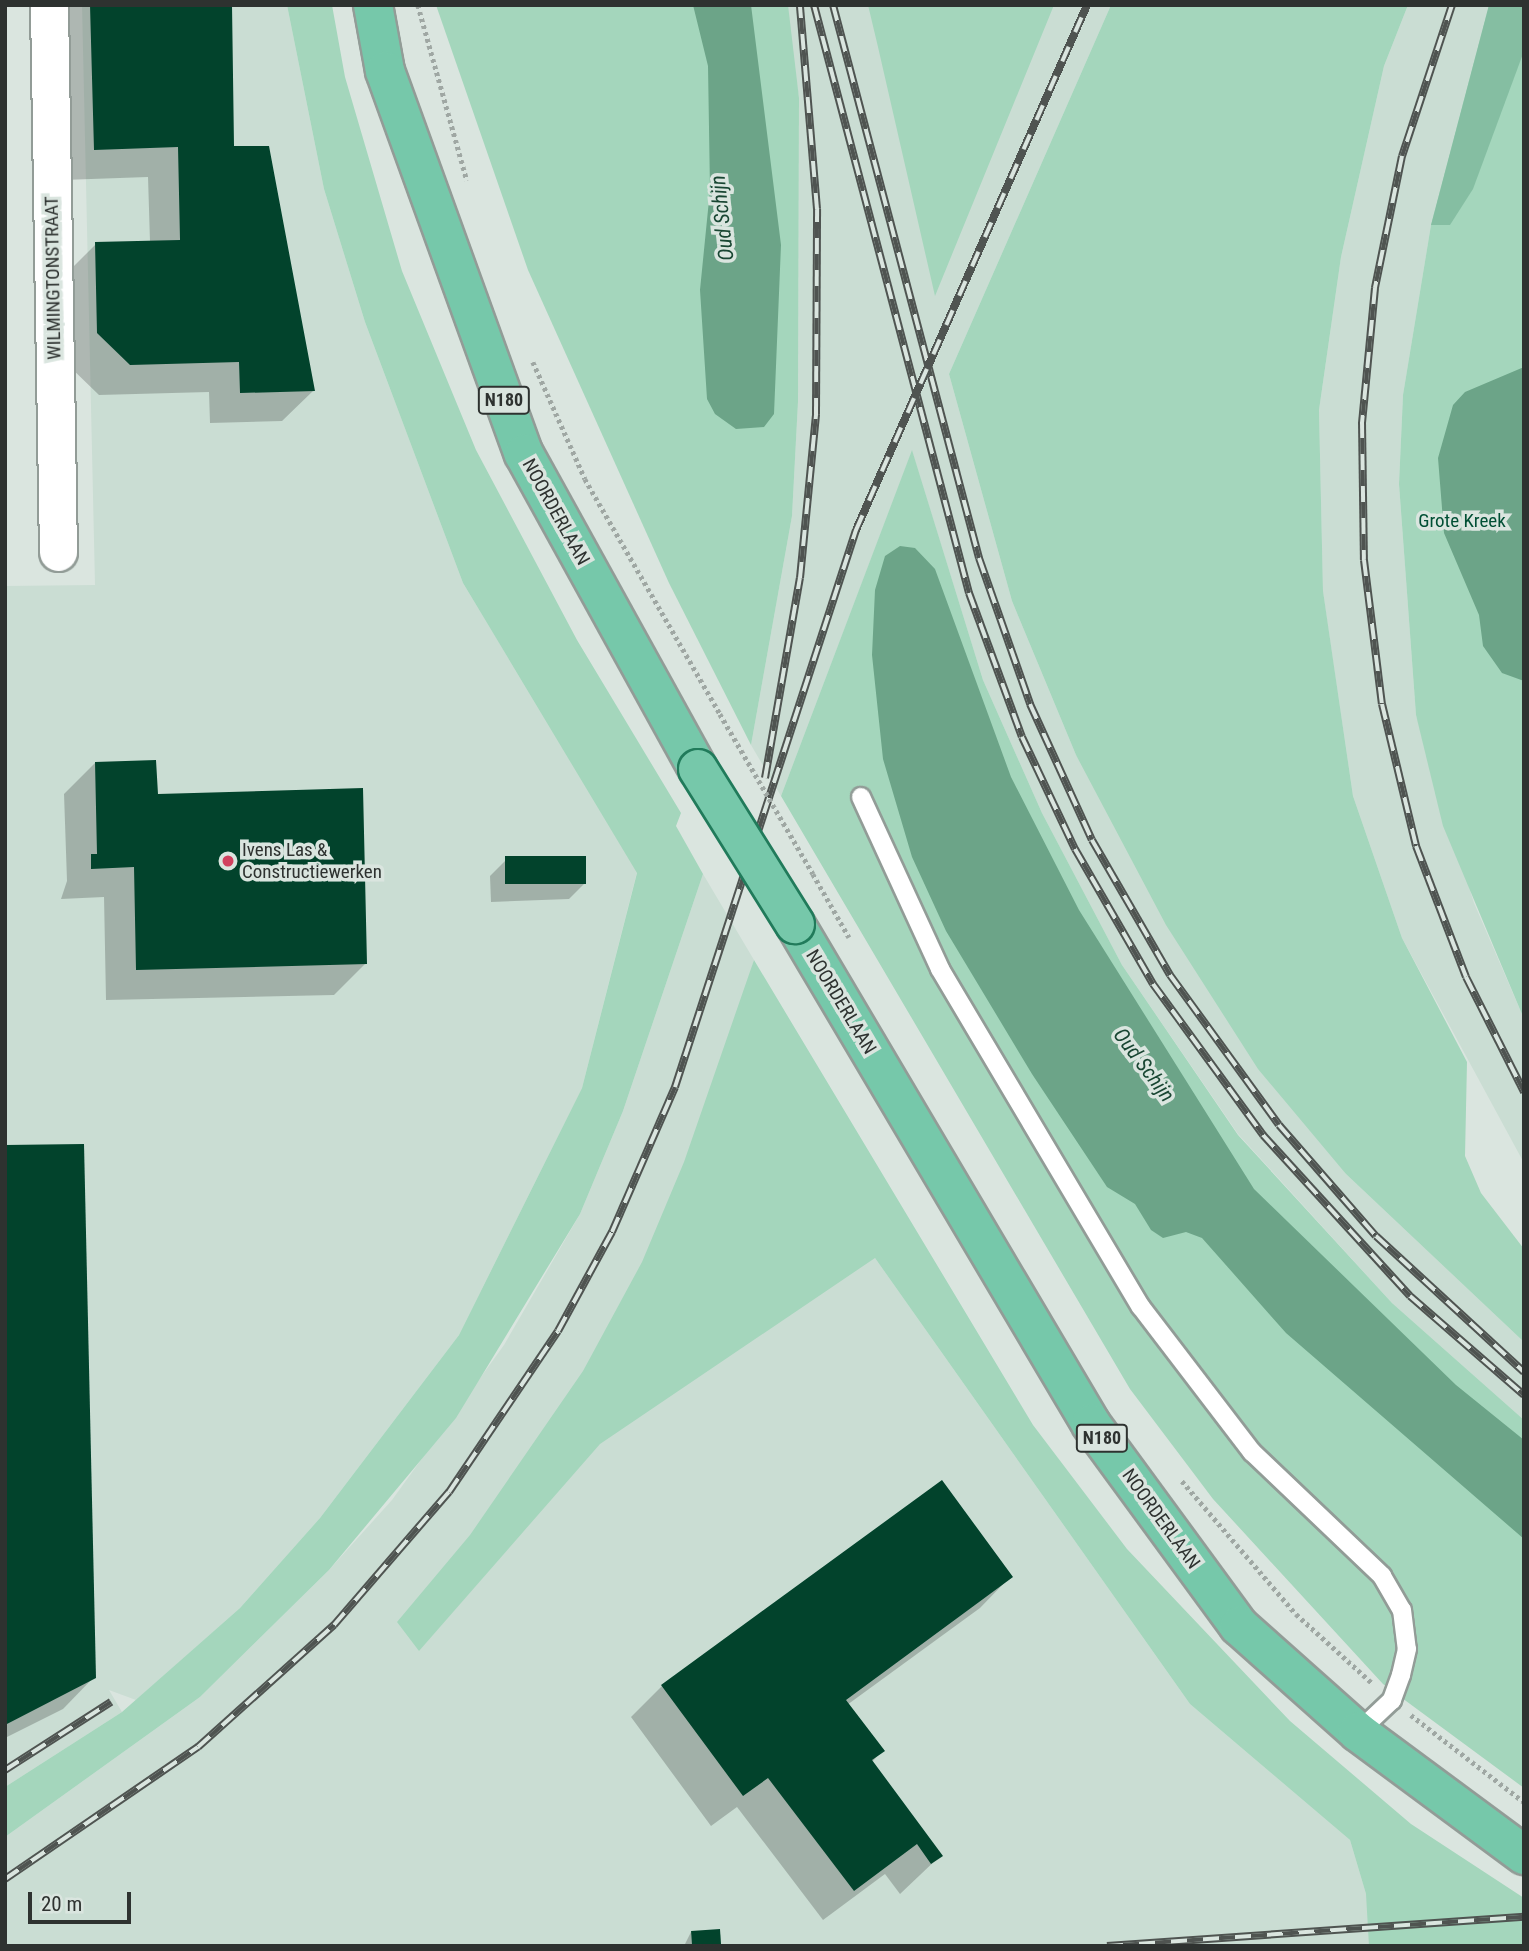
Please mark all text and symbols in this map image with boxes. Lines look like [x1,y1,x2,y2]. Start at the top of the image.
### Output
water label: Oud Schijn [705,174,739,262]
street label: WILMINGTONSTRAAT [40,196,66,360]
road number: N180 [478,386,530,414]
street label: NOORDERLAAN [517,455,595,569]
park label: Grote Kreek [1418,510,1506,532]
place label: Ivens Las & Constructiewerken [242,839,382,883]
marker: Ivens Las & Constructiewerken [220,853,236,869]
street label: NOORDERLAAN [801,946,881,1058]
water label: Oud Schijn [1108,1023,1180,1107]
road number: N180 [1076,1423,1128,1452]
street label: NOORDERLAAN [1117,1465,1205,1573]
scale bar [32,1878,135,1922]
text: 20 m [41,1892,82,1916]

